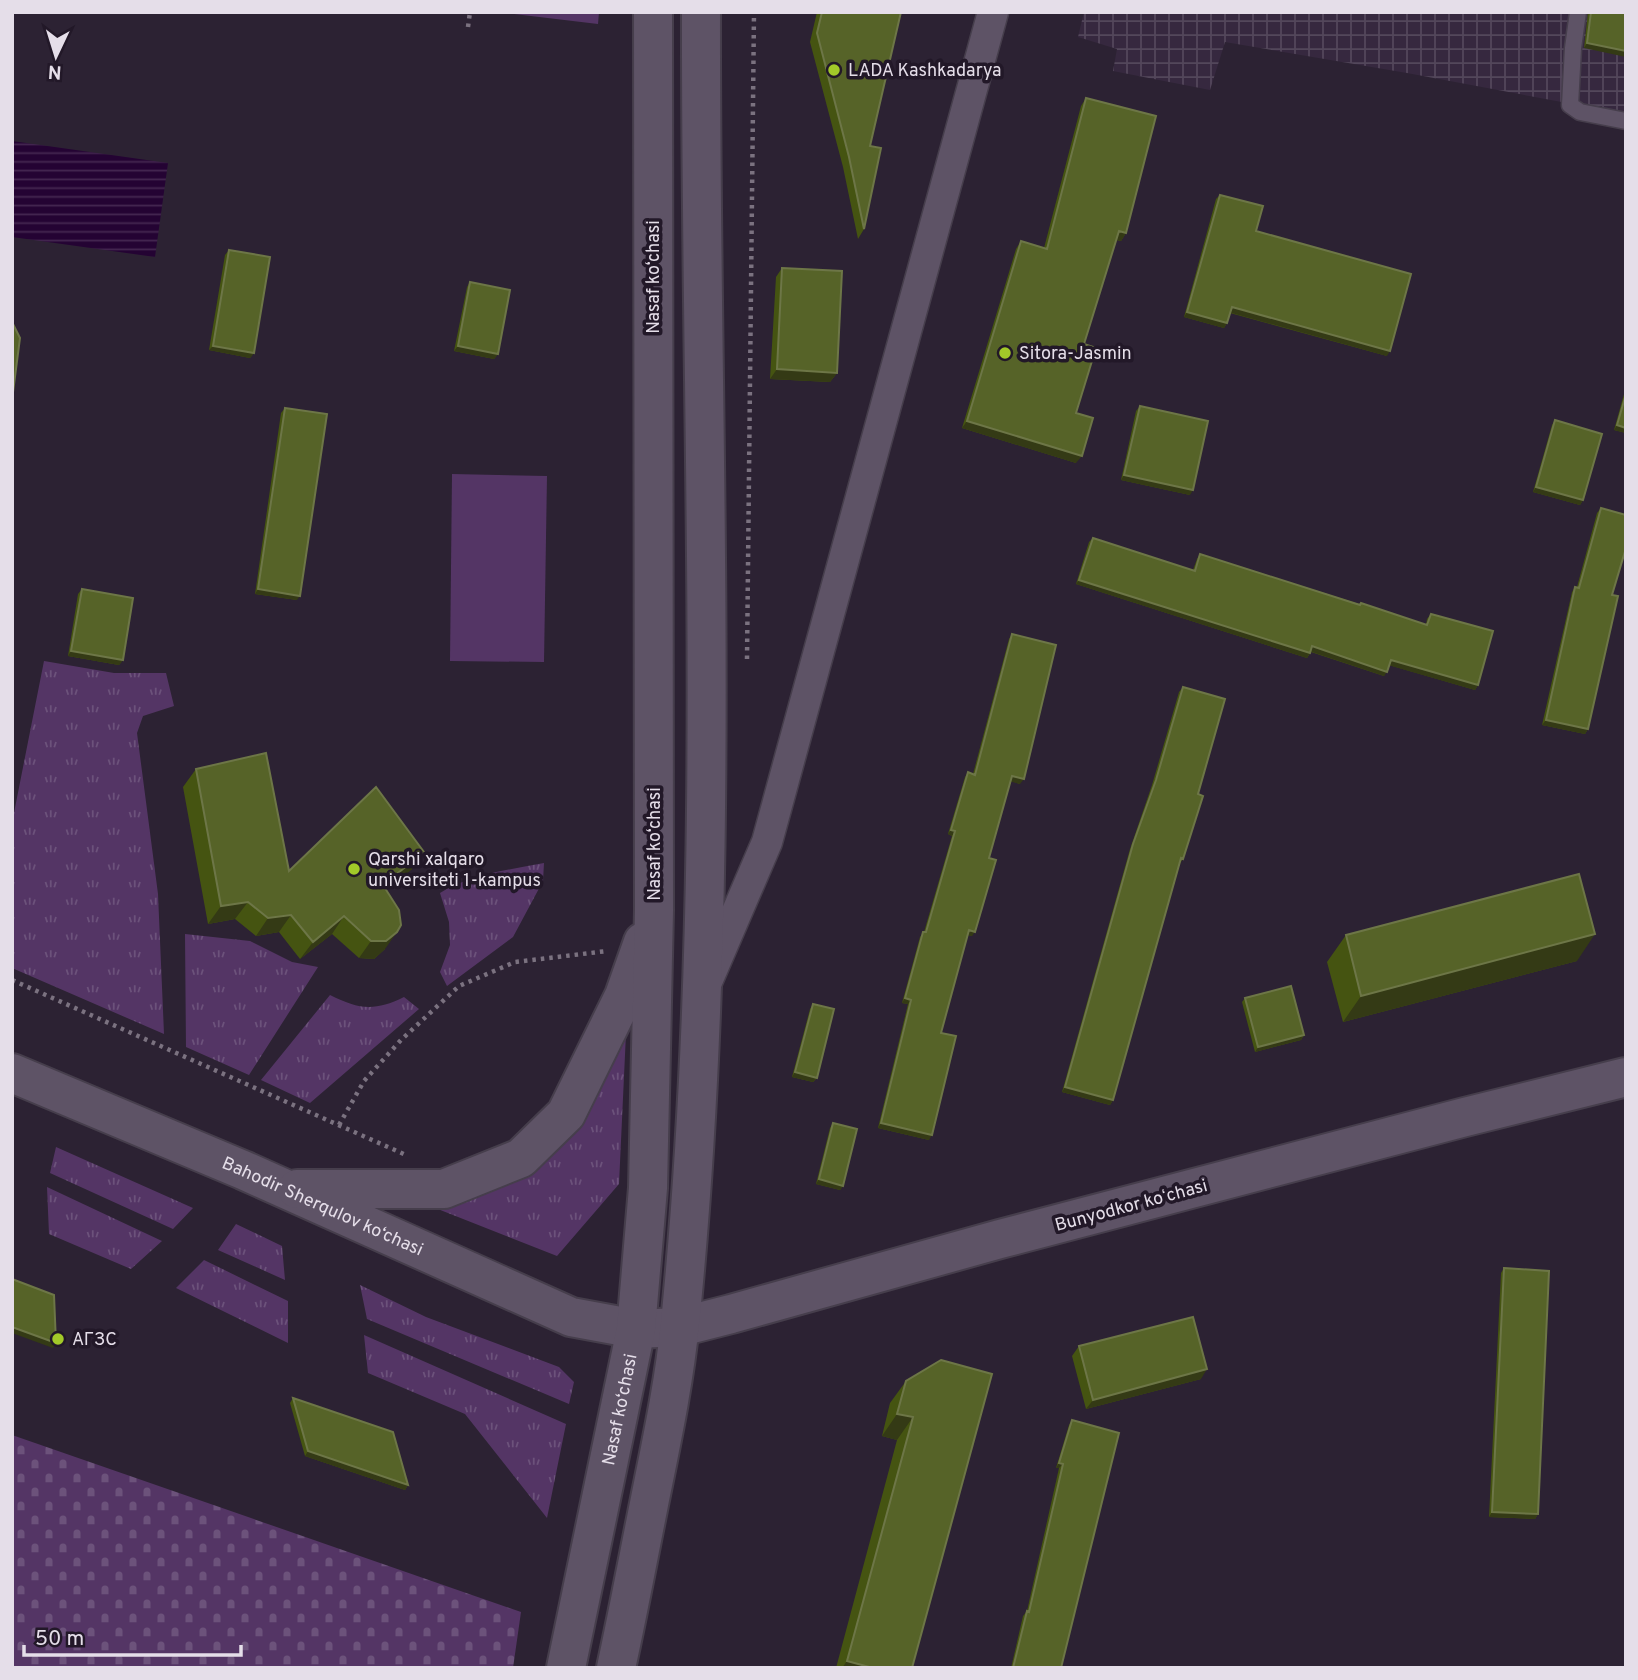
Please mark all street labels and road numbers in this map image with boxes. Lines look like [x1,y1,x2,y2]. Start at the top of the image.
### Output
street label: Nasaf ko‘chasi [643,220,666,334]
street label: Nasaf ko‘chasi [644,787,667,901]
street label: Bahodir Sherqulov ko‘chasi [218,1152,426,1262]
street label: Bunyodkor koʻchasi [1053,1175,1210,1238]
street label: Nasaf ko‘chasi [598,1352,644,1468]

